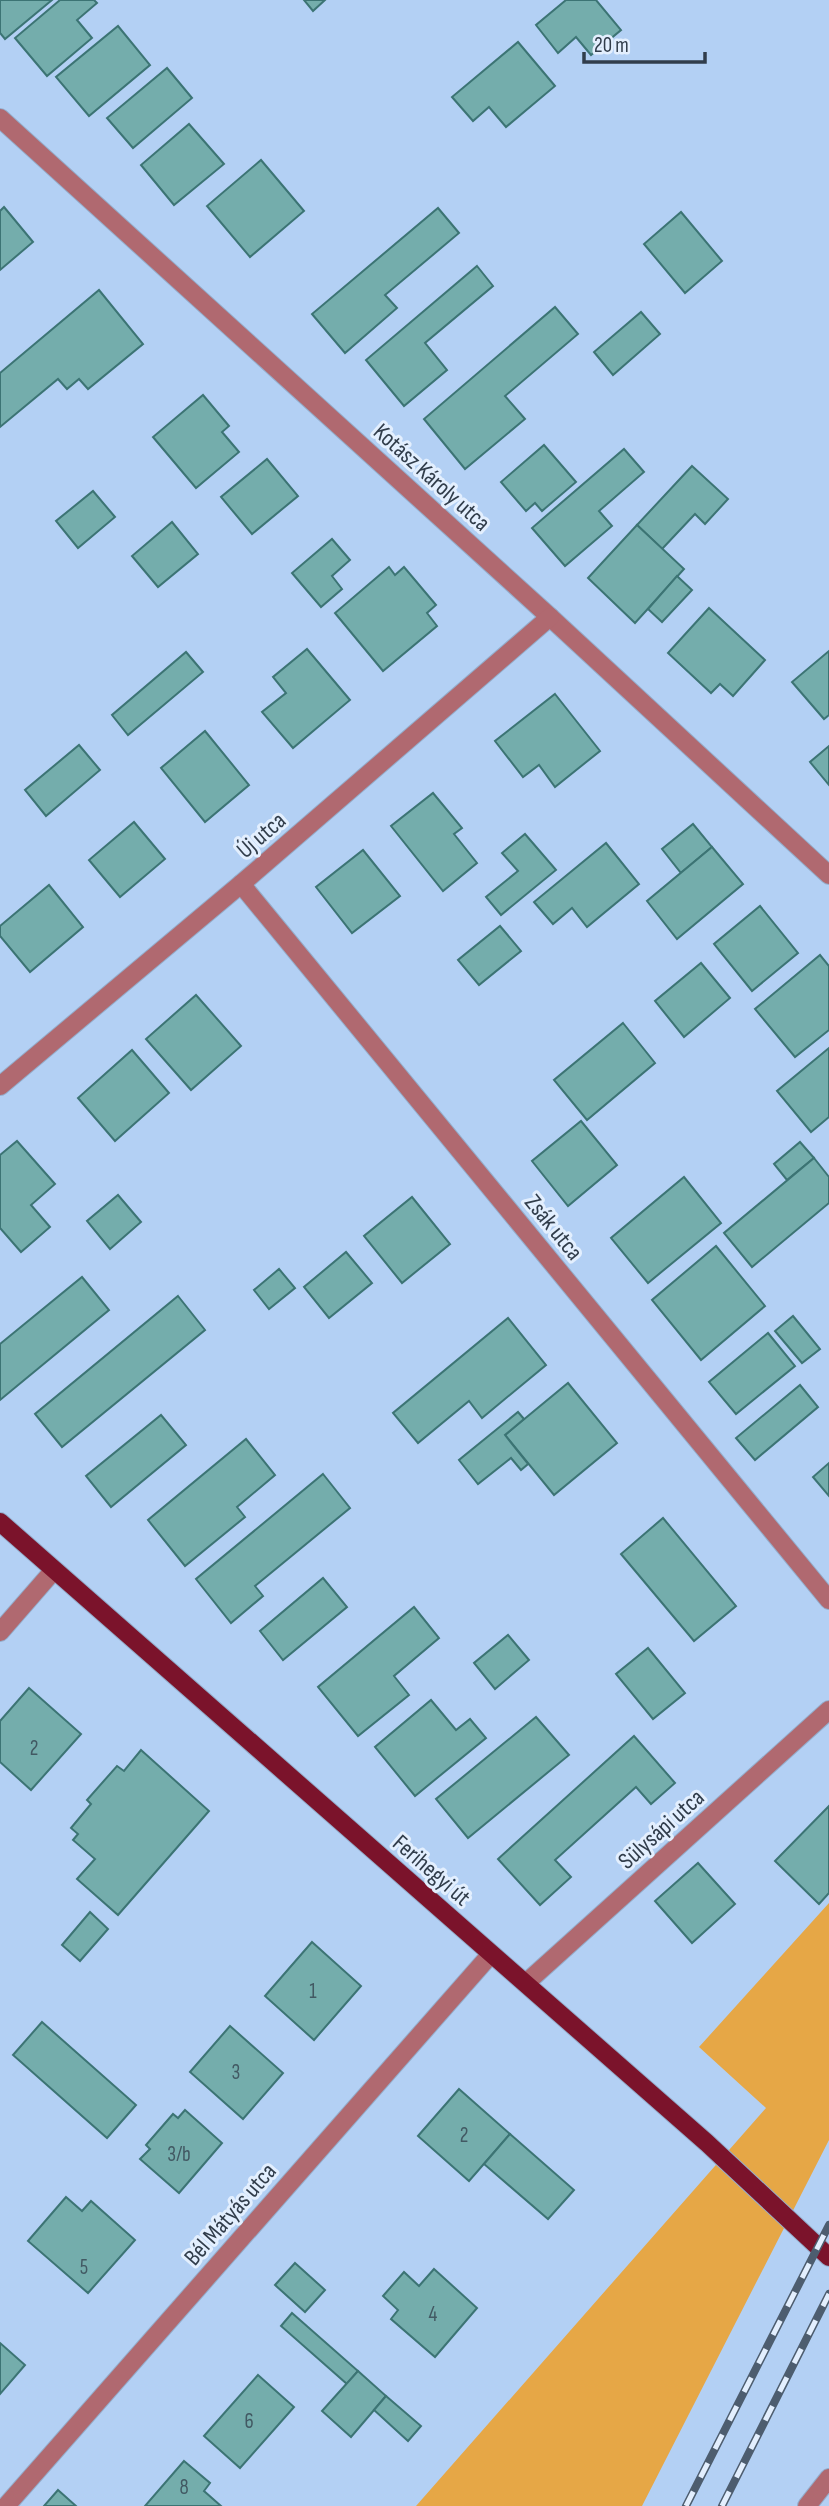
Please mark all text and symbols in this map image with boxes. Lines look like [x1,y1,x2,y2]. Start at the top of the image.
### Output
scale bar [584,21,705,65]
text: 20 m [594,33,629,58]
street label: Kotász Károly utca [367,417,496,537]
street label: Új utca [231,806,292,865]
street label: Zsák utca [518,1189,589,1266]
house number: 2 [30,1736,38,1761]
street label: Sülysápi utca [612,1783,710,1876]
street label: Ferihegyi út [387,1829,477,1912]
house number: 1 [309,1979,317,2004]
house number: 3 [232,2060,240,2085]
house number: 2 [460,2123,468,2148]
house number: 3/b [167,2142,191,2167]
street label: Bél Mátyás utca [178,2157,283,2271]
house number: 5 [80,2255,88,2280]
house number: 4 [429,2302,438,2327]
house number: 6 [244,2409,254,2434]
house number: 8 [179,2475,189,2500]

